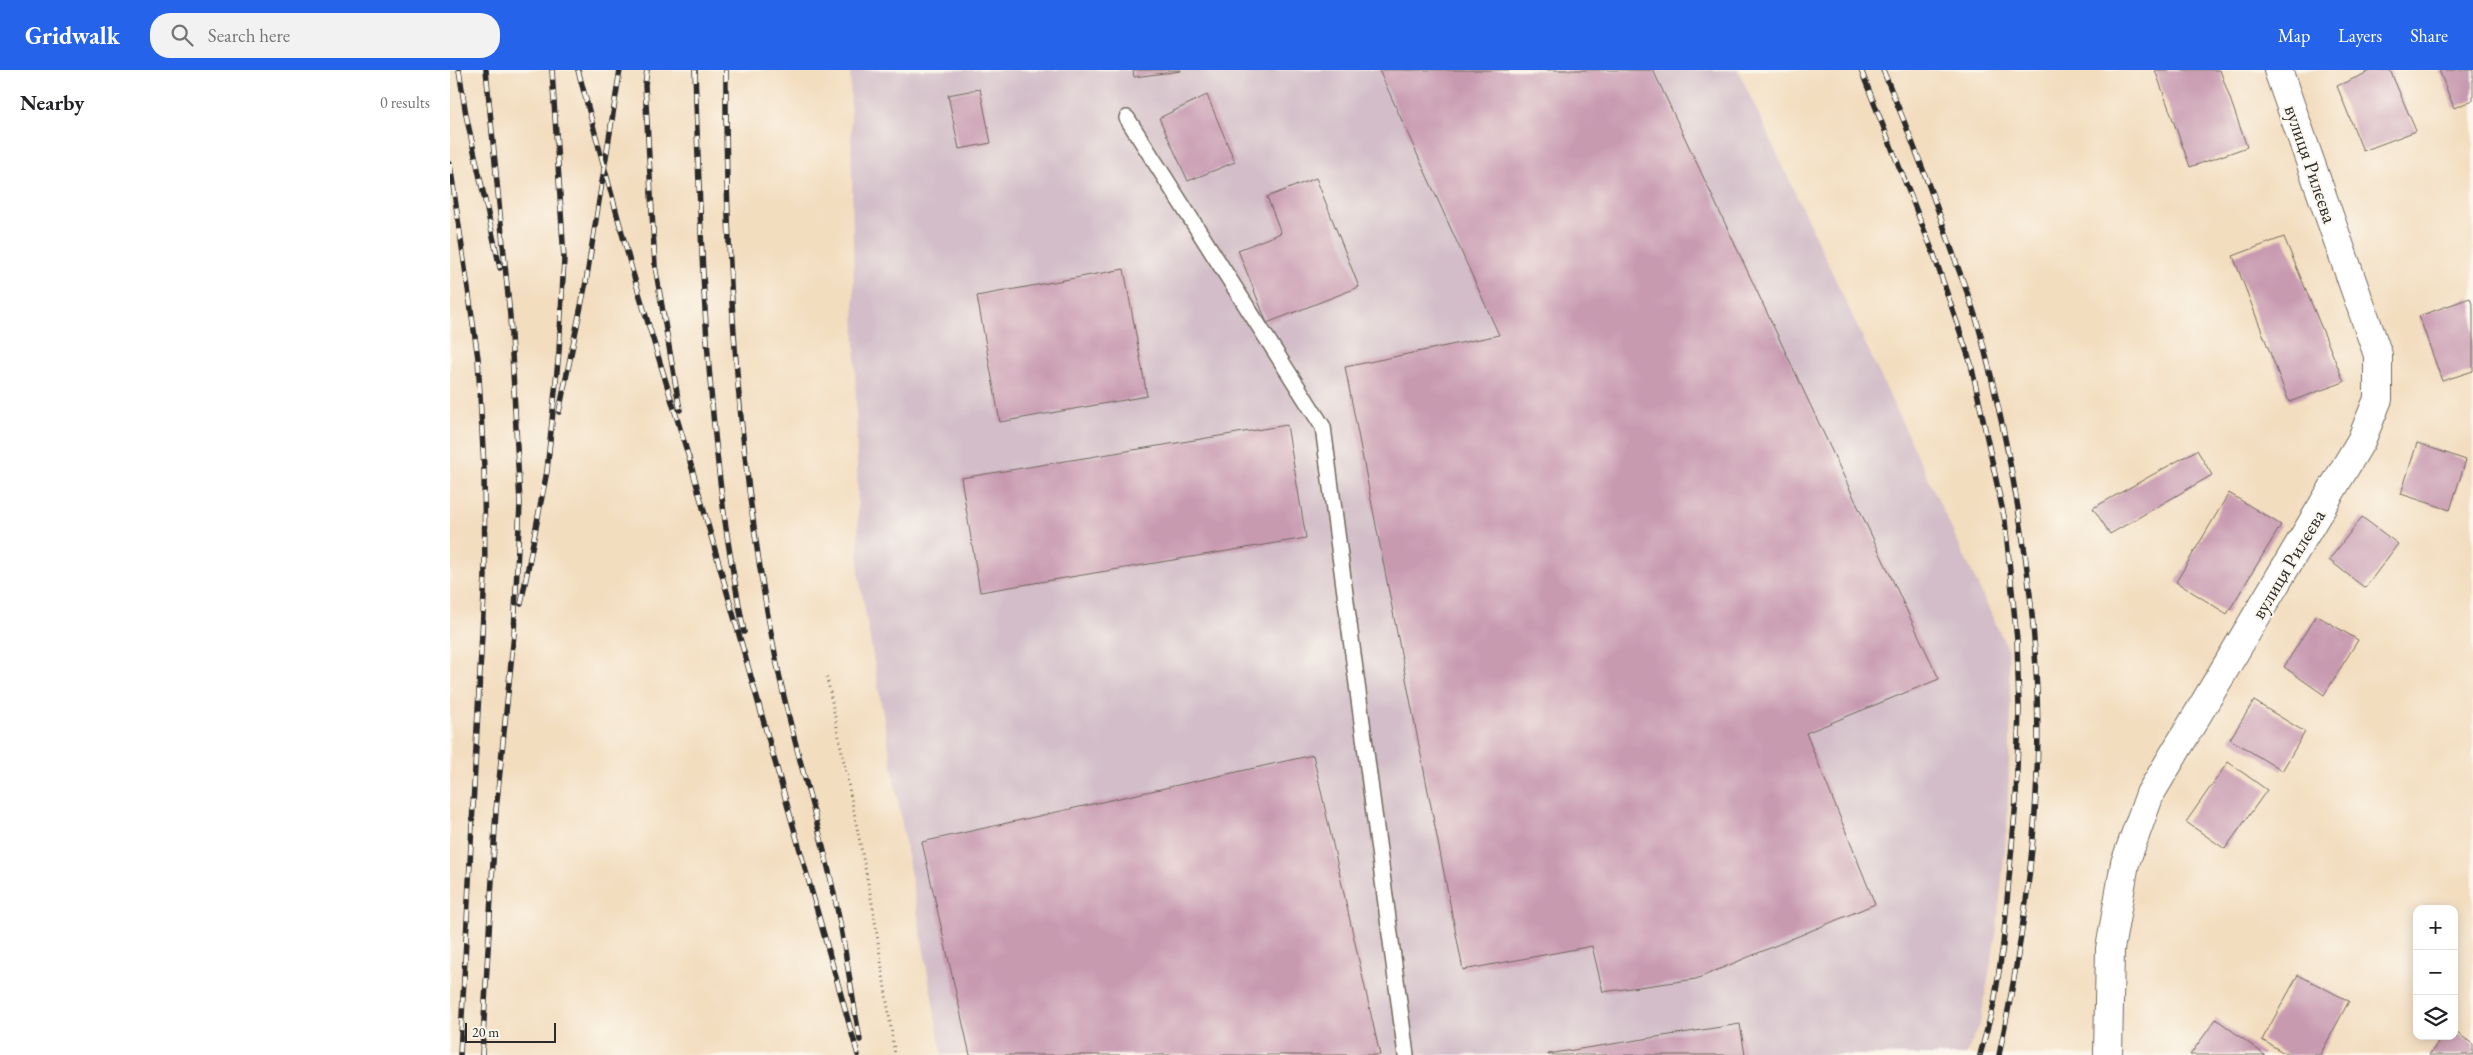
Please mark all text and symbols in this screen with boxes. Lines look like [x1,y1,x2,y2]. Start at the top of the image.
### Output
search box [150,13,500,58]
text: Gridwalk [25,20,120,51]
icon: search [168,21,196,49]
text: Search here [208,23,290,48]
text: Map [2278,24,2310,47]
text: Layers [2338,24,2382,47]
text: Share [2410,24,2448,47]
text: Nearby [20,89,84,116]
text: 0 results [380,92,430,113]
street label: вулиця Рилєєва [2279,101,2343,227]
street label: вулиця Рилєєва [2245,504,2331,624]
map controls [2413,905,2458,1040]
button: + [2413,905,2458,950]
button: − [2413,950,2458,995]
button: layers [2413,995,2458,1040]
scale bar [465,1020,556,1043]
text: 20 m [472,1023,499,1041]

